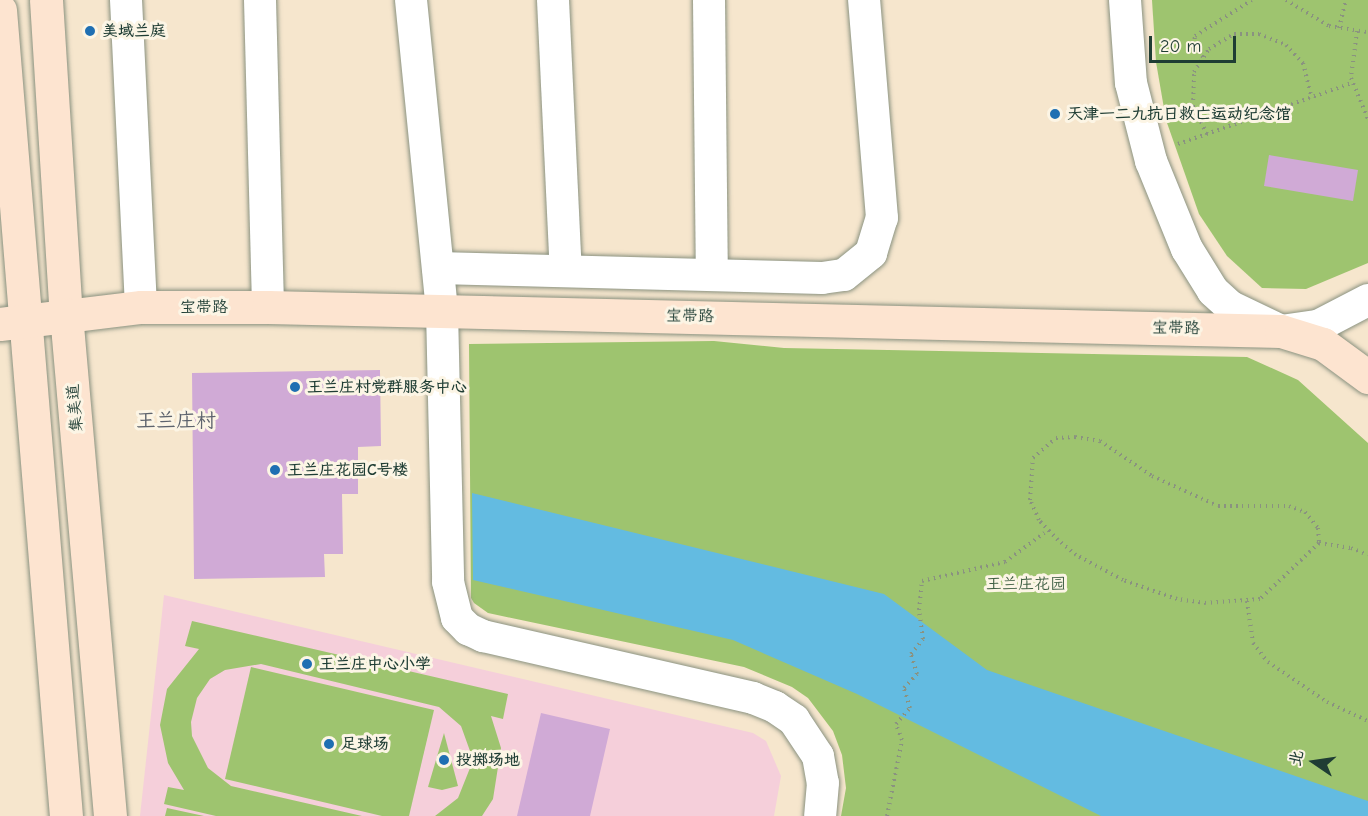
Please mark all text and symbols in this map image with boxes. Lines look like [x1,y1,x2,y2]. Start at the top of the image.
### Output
place label: 美域兰庭 [102,21,166,41]
marker: 美域兰庭 [83,24,97,38]
scale bar [1152,24,1239,62]
text: 20 m [1160,36,1201,57]
place label: 天津一二九抗日救亡运动纪念馆 [1067,104,1291,124]
marker: 天津一二九抗日救亡运动纪念馆 [1048,107,1062,121]
street label: 宝带路 [180,297,228,317]
street label: 宝带路 [666,306,714,326]
street label: 宝带路 [1152,318,1200,338]
place label: 王兰庄村党群服务中心 [307,377,467,397]
marker: 王兰庄村党群服务中心 [288,380,302,394]
street label: 集美道 [63,383,87,433]
district label: 王兰庄村 [136,408,216,432]
place label: 王兰庄花园C号楼 [287,460,409,480]
marker: 王兰庄花园C号楼 [268,463,282,477]
park label: 王兰庄花园 [986,574,1066,594]
place label: 王兰庄中心小学 [319,654,431,674]
marker: 王兰庄中心小学 [300,657,314,671]
north arrow [1284,732,1344,792]
place label: 足球场 [341,734,389,754]
marker: 足球场 [322,737,336,751]
text: 北 [1286,748,1307,768]
place label: 投掷场地 [456,750,520,770]
marker: 投掷场地 [437,753,451,767]

